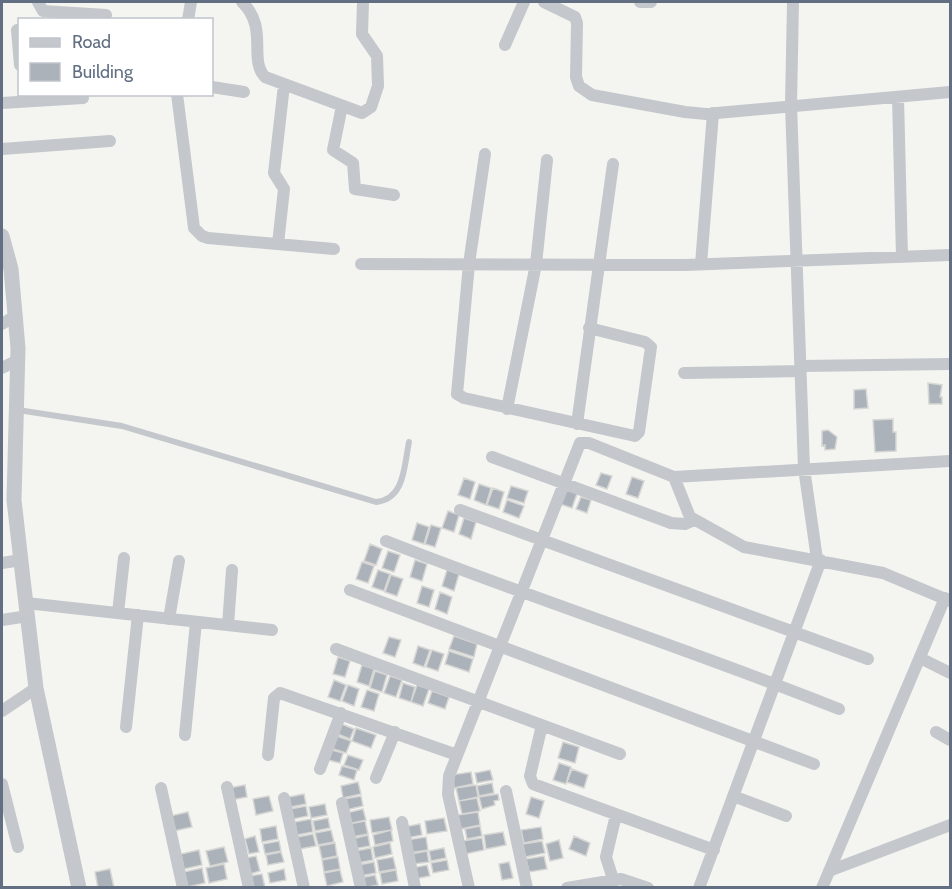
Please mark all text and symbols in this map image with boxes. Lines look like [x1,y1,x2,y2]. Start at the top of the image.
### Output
legend [18,18,213,96]
text: Road [72,31,111,53]
text: Building [72,61,134,83]

